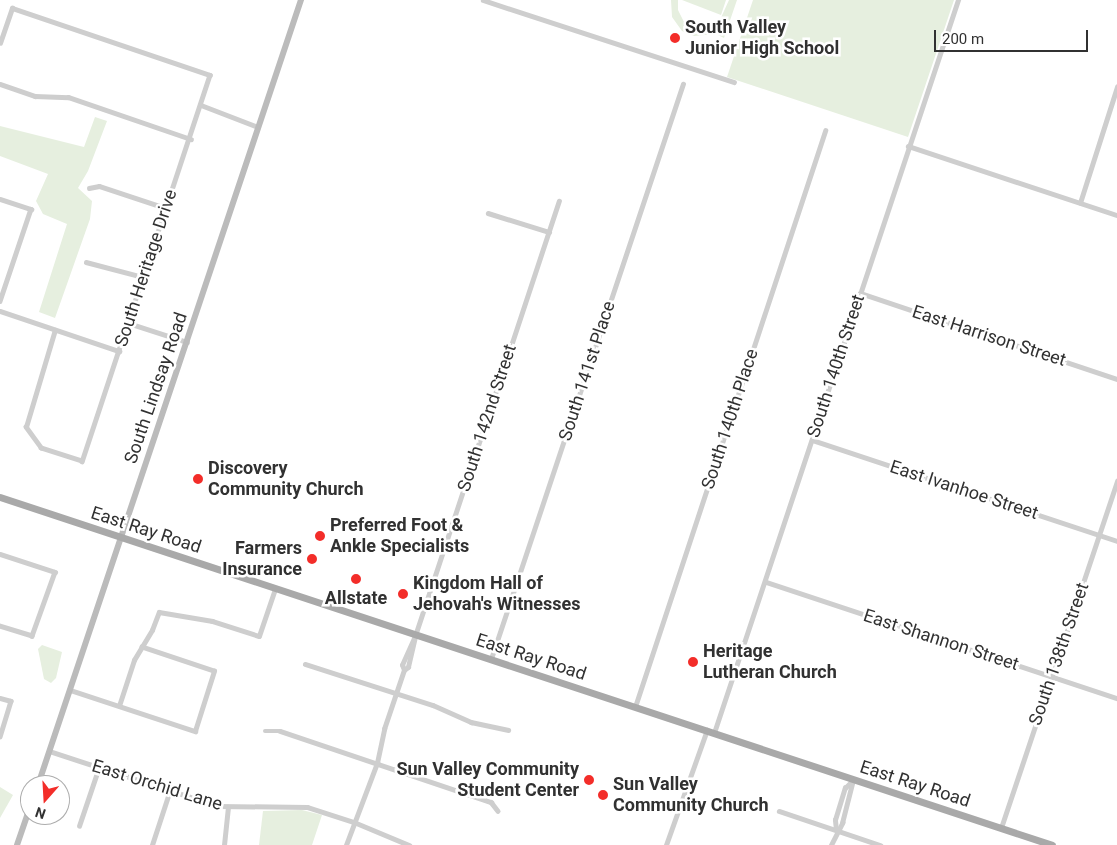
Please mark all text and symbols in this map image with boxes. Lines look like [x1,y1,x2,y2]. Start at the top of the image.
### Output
place label: South Valley Junior High School [685,17,839,59]
scale bar [937,20,1091,52]
text: 200 m [942,30,984,48]
marker: South Valley Junior High School [669,32,681,44]
street label: South Heritage Drive [110,187,182,349]
street label: South 140th Street [803,292,869,440]
street label: South 141st Place [554,298,620,444]
street label: East Harrison Street [909,301,1069,371]
street label: South Lindsay Road [120,310,192,466]
street label: South 142nd Street [453,342,521,494]
street label: South 140th Place [697,346,763,492]
street label: East Ivanhoe Street [887,456,1041,524]
place label: Discovery Community Church [208,458,364,500]
marker: Discovery Community Church [192,473,204,485]
street label: East Ray Road [88,502,204,558]
place label: Preferred Foot & Ankle Specialists [330,515,469,558]
marker: Preferred Foot & Ankle Specialists [314,530,326,542]
place label: Farmers Insurance [222,538,302,580]
marker: Farmers Insurance [306,553,318,565]
marker: Allstate [350,573,362,585]
place label: Kingdom Hall of Jehovah's Witnesses [413,573,581,616]
street label: South 138th Street [1024,580,1094,728]
place label: Allstate [325,587,387,609]
marker: Kingdom Hall of Jehovah's Witnesses [397,588,409,600]
street label: East Shannon Street [861,605,1021,675]
street label: East Ray Road [473,629,589,685]
place label: Heritage Lutheran Church [703,641,837,684]
marker: Heritage Lutheran Church [687,656,699,668]
street label: East Orchid Lane [89,755,225,815]
street label: East Ray Road [857,756,973,812]
place label: Sun Valley Community Student Center [396,759,579,802]
marker: Sun Valley Community Student Center [583,774,595,786]
place label: Sun Valley Community Church [613,774,769,816]
north arrow [20,775,70,825]
marker: Sun Valley Community Church [597,789,609,801]
text: N [33,804,48,822]

